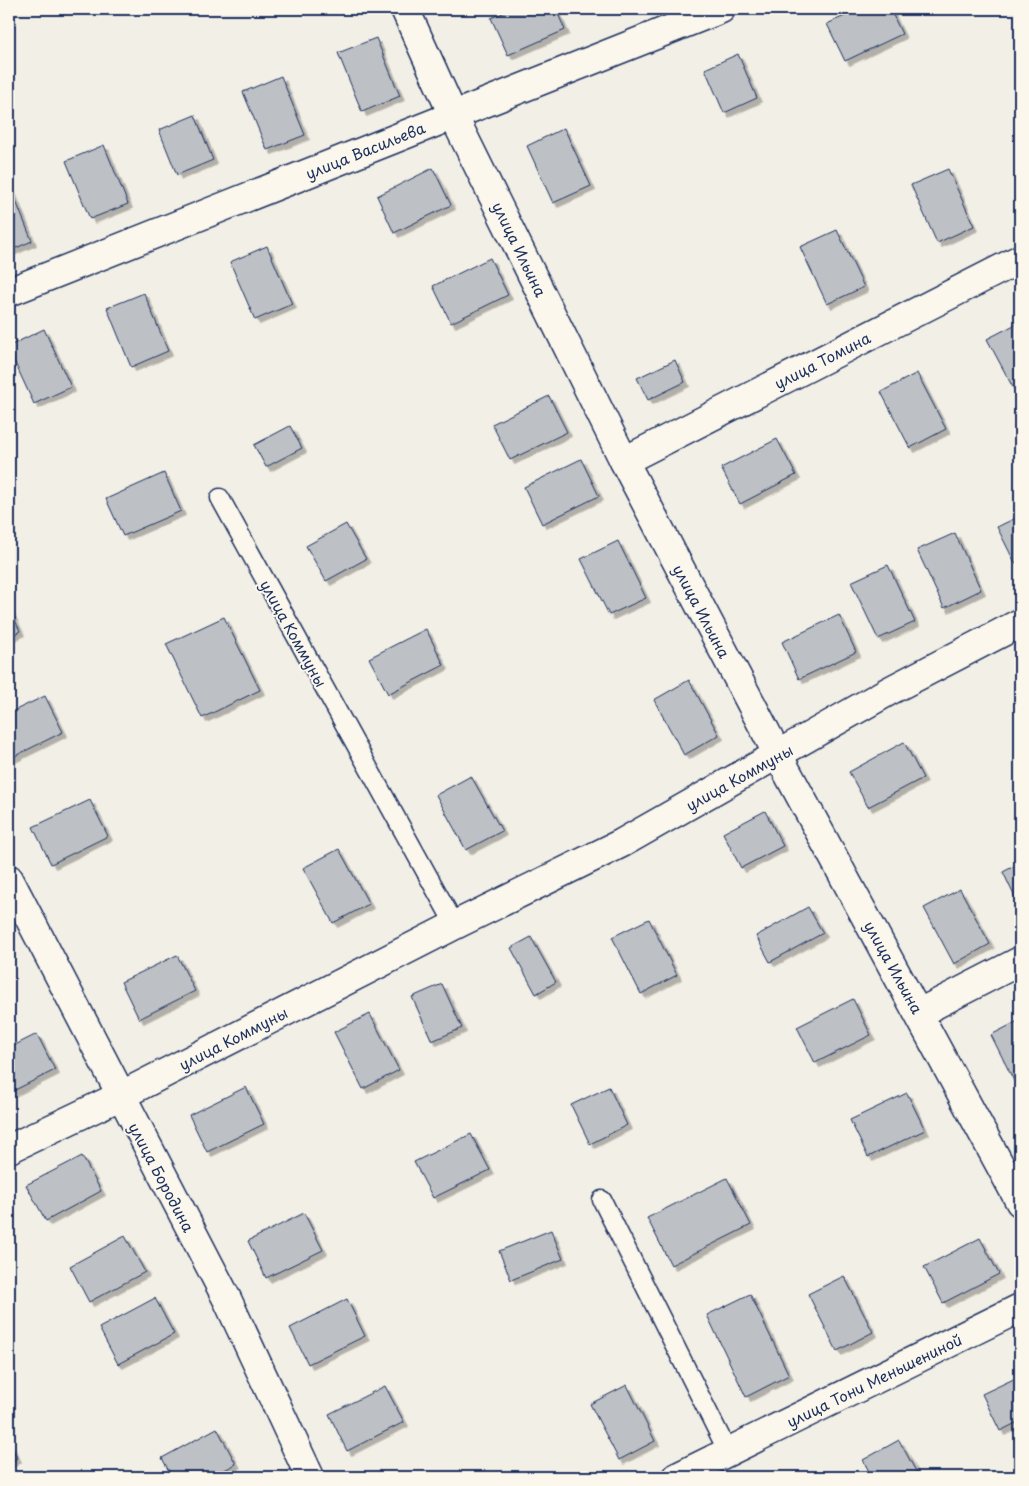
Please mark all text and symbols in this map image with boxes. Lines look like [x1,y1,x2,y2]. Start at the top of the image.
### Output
street label: улица Васильева [302,115,429,184]
street label: улица Ильина [487,198,553,301]
street label: улица Томина [770,326,875,394]
street label: улица Ильина [668,560,737,662]
street label: улица Коммуны [255,575,333,691]
street label: улица Коммуны [681,738,797,816]
street label: улица Ильина [859,916,929,1018]
street label: улица Коммуны [175,1001,291,1075]
street label: улица Бородина [123,1118,201,1236]
street label: улица Тони Меньшениной [782,1327,966,1433]

